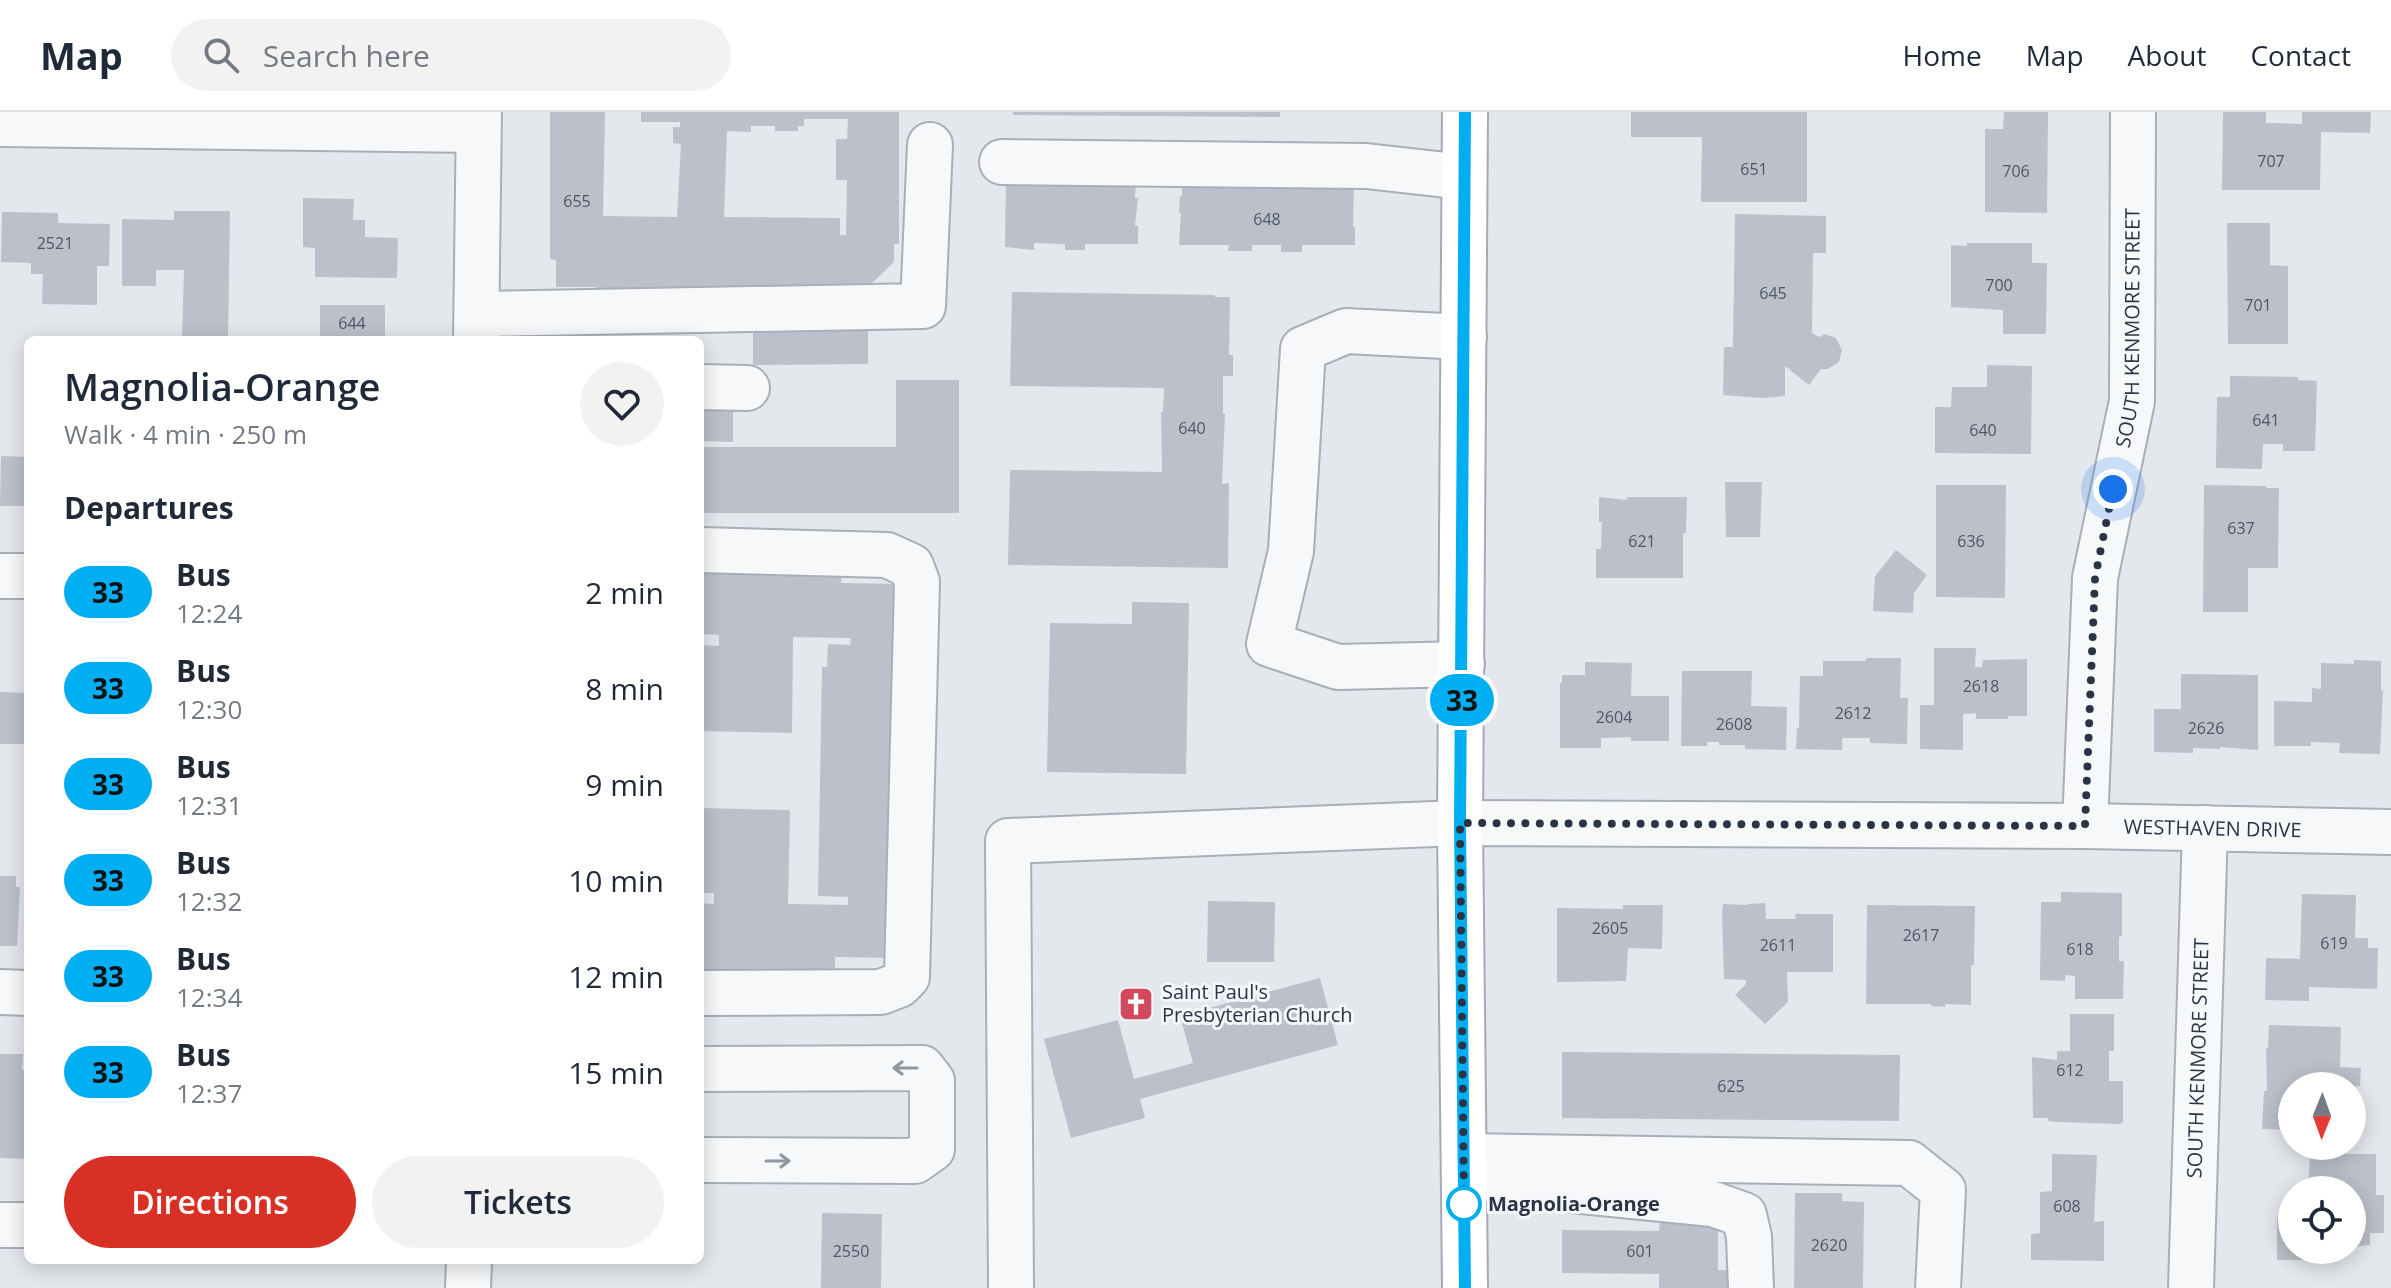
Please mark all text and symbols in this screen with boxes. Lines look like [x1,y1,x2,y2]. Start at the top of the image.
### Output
search box [171,19,731,91]
text: Map [40,29,123,81]
icon: search [199,33,243,77]
text: Search here [263,35,430,76]
text: Home [1903,36,1982,74]
text: Map [2026,36,2084,74]
text: About [2128,36,2206,74]
text: Contact [2250,36,2351,74]
house number: 707 [2257,150,2285,172]
house number: 651 [1740,158,1768,180]
house number: 706 [2002,160,2030,182]
house number: 655 [563,190,591,212]
house number: 648 [1253,208,1281,230]
street label: SOUTH KENMORE STREET [2109,208,2146,450]
house number: 2521 [37,232,73,254]
house number: 700 [1985,274,2013,296]
house number: 645 [1759,282,1787,304]
house number: 701 [2244,294,2272,316]
house number: 644 [338,312,366,334]
text: Magnolia-Orange [64,360,380,412]
button: heart [580,362,664,446]
house number: 641 [2252,409,2280,431]
text: Walk · 4 min · 250 m [64,416,307,452]
house number: 640 [1178,417,1206,439]
house number: 640 [1969,419,1997,441]
your location [2093,469,2133,509]
text: Departures [64,487,234,528]
house number: 637 [2227,517,2255,539]
house number: 621 [1628,530,1656,552]
house number: 636 [1957,530,1985,552]
text: Bus [176,554,231,595]
text: 2 min [585,572,664,613]
text: 33 [92,573,124,611]
text: 12:24 [176,595,242,631]
text: Bus [176,650,231,691]
text: 8 min [585,668,664,709]
text: 33 [92,669,124,707]
line badge: 33 [1426,674,1498,726]
house number: 2618 [1963,675,1999,697]
text: 33 [1446,681,1478,719]
text: 12:30 [176,691,242,727]
house number: 2612 [1835,702,1871,724]
house number: 2604 [1596,706,1632,728]
house number: 2608 [1716,713,1752,735]
house number: 2626 [2188,717,2224,739]
text: Bus [176,746,231,787]
text: 9 min [585,764,664,805]
text: 33 [92,765,124,803]
text: 12:31 [176,787,242,823]
street label: WESTHAVEN DRIVE [2123,813,2302,843]
text: Bus [176,842,231,883]
text: 10 min [568,860,664,901]
text: 33 [92,861,124,899]
text: 12:32 [176,883,242,919]
house number: 2605 [1592,917,1628,939]
house number: 2617 [1903,924,1939,946]
house number: 619 [2320,932,2348,954]
house number: 2611 [1760,934,1796,956]
text: Bus [176,938,231,979]
house number: 618 [2066,938,2094,960]
street label: SOUTH KENMORE STREET [2180,938,2215,1179]
text: 12 min [568,956,664,997]
text: 33 [92,957,124,995]
place label: Saint Paul's Presbyterian Church [1162,978,1353,1028]
text: 12:34 [176,979,242,1015]
church icon: Saint Paul's Presbyterian Church [1117,985,1155,1023]
text: Bus [176,1034,231,1075]
text: 15 min [568,1052,664,1093]
text: 33 [92,1053,124,1091]
house number: 612 [2056,1059,2084,1081]
one-way arrow [892,1060,919,1076]
north arrow [2278,1072,2366,1160]
map controls [2278,1072,2366,1264]
text: 12:37 [176,1075,242,1111]
house number: 625 [1717,1075,1745,1097]
one-way arrow [764,1153,791,1168]
button: Directions [64,1156,356,1248]
button: Tickets [372,1156,664,1248]
button: locate [2278,1176,2366,1264]
marker: Magnolia-Orange [1447,1187,1481,1221]
place label: Magnolia-Orange [1488,1190,1660,1217]
house number: 608 [2053,1195,2081,1217]
house number: 2620 [1811,1234,1847,1256]
house number: 2550 [833,1240,869,1262]
house number: 601 [1626,1240,1654,1262]

